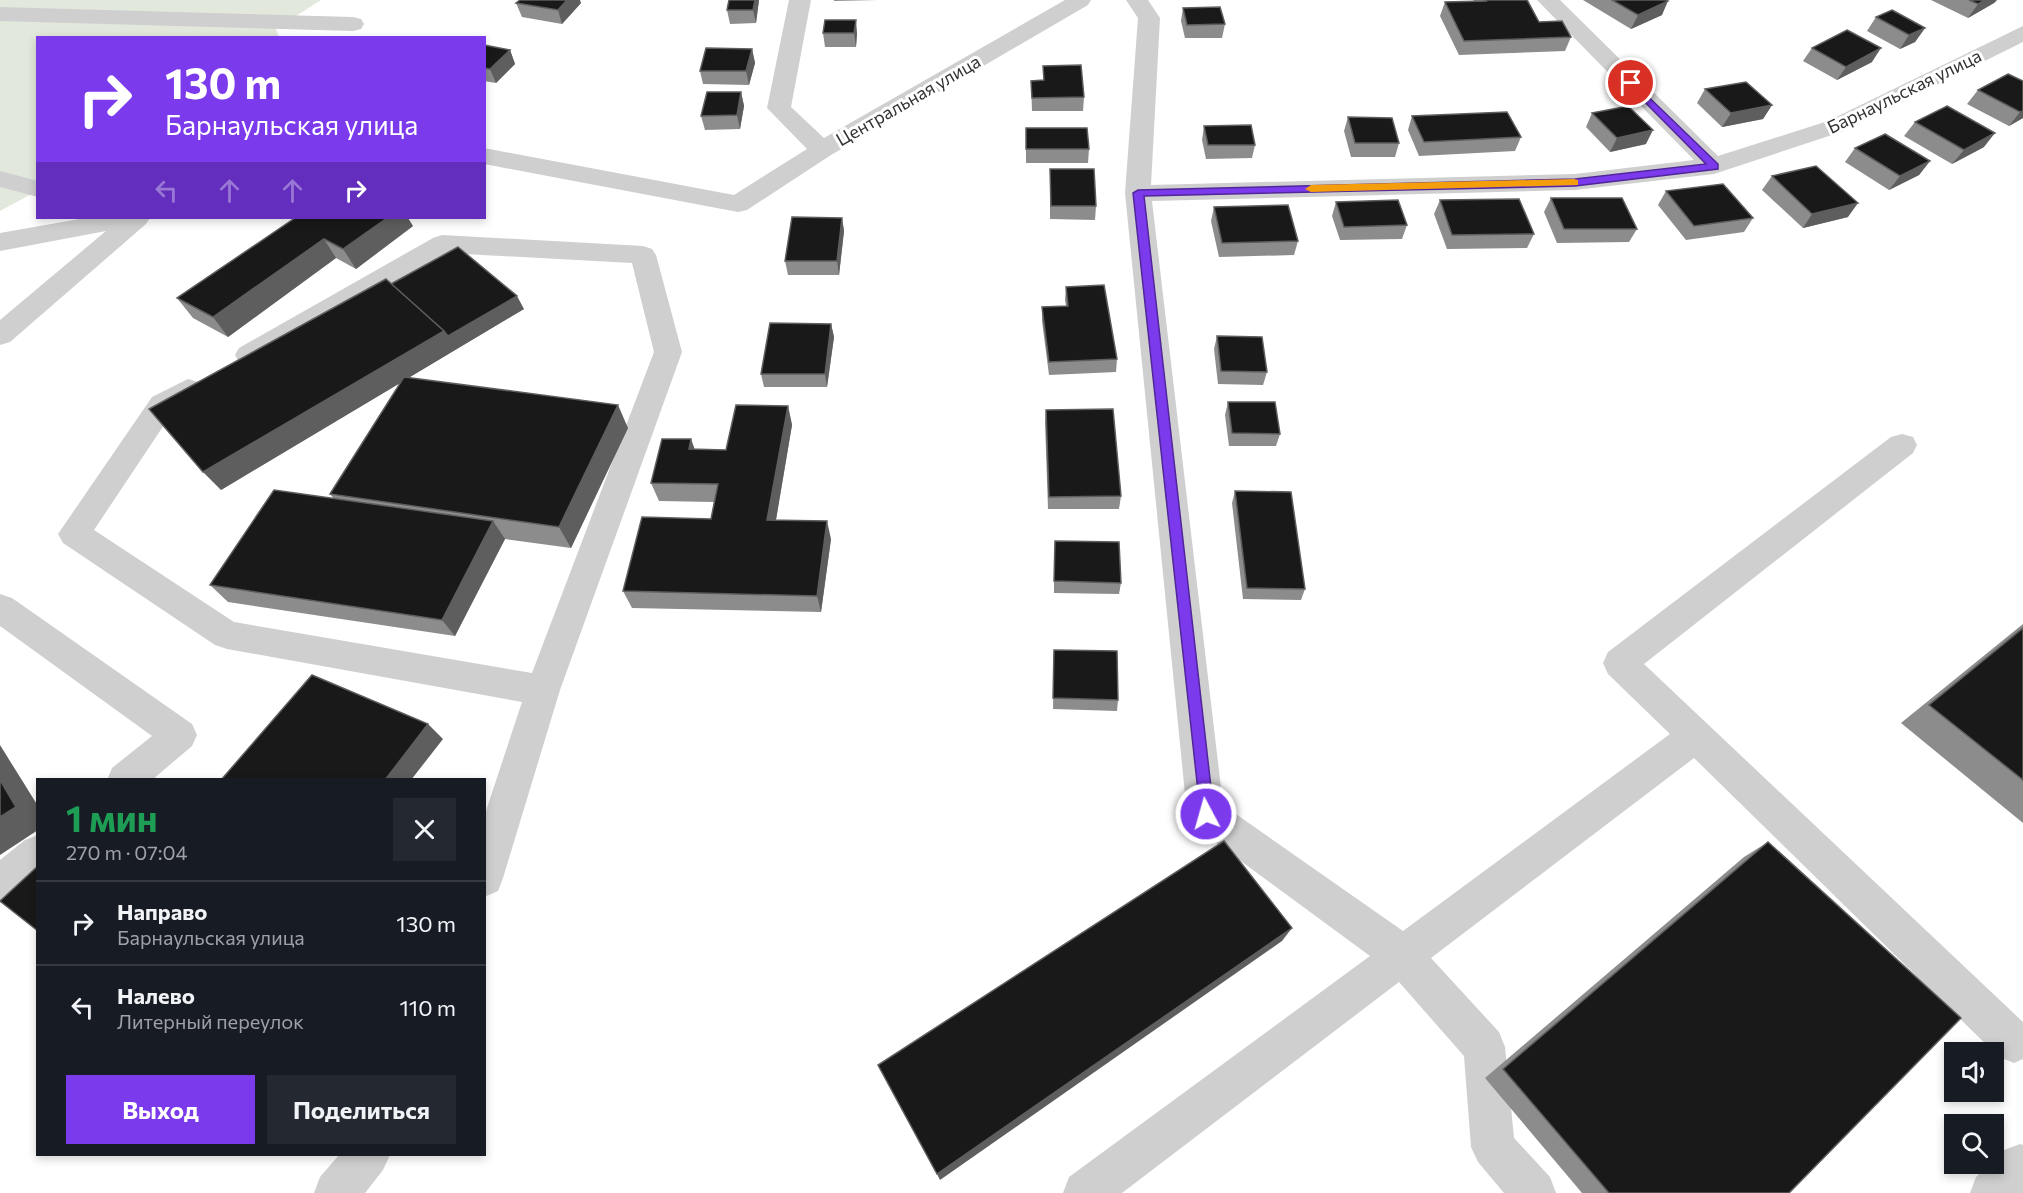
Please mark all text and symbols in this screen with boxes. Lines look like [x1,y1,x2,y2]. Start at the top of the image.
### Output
street label: Барнаульская улица [1823,44,1985,138]
street label: Центральная улица [832,50,984,150]
text: 130 m [165,56,281,108]
pin [1605,57,1656,108]
icon: right [66,60,144,138]
icon: arrive [1614,66,1647,99]
text: Барнаульская улица [165,108,418,141]
icon: left [150,174,183,207]
icon: ahead [213,174,246,207]
icon: ahead [276,174,309,207]
icon: right [339,174,372,207]
position arrow [1174,782,1238,846]
text: 1 мин [66,795,158,839]
button: close [393,798,456,861]
text: 270 m · 07:04 [66,840,188,864]
text: Направо [117,898,207,925]
icon: right [66,907,99,940]
text: 130 m [396,910,456,937]
text: Барнаульская улица [117,925,305,949]
text: Налево [117,982,195,1009]
icon: left [66,991,99,1024]
text: 110 m [399,994,456,1021]
text: Литерный переулок [117,1009,304,1033]
map controls [1944,1042,2004,1174]
button: sound [1944,1042,2004,1102]
button: Выход [66,1075,255,1144]
button: Поделиться [267,1075,456,1144]
button: search [1944,1114,2004,1174]

